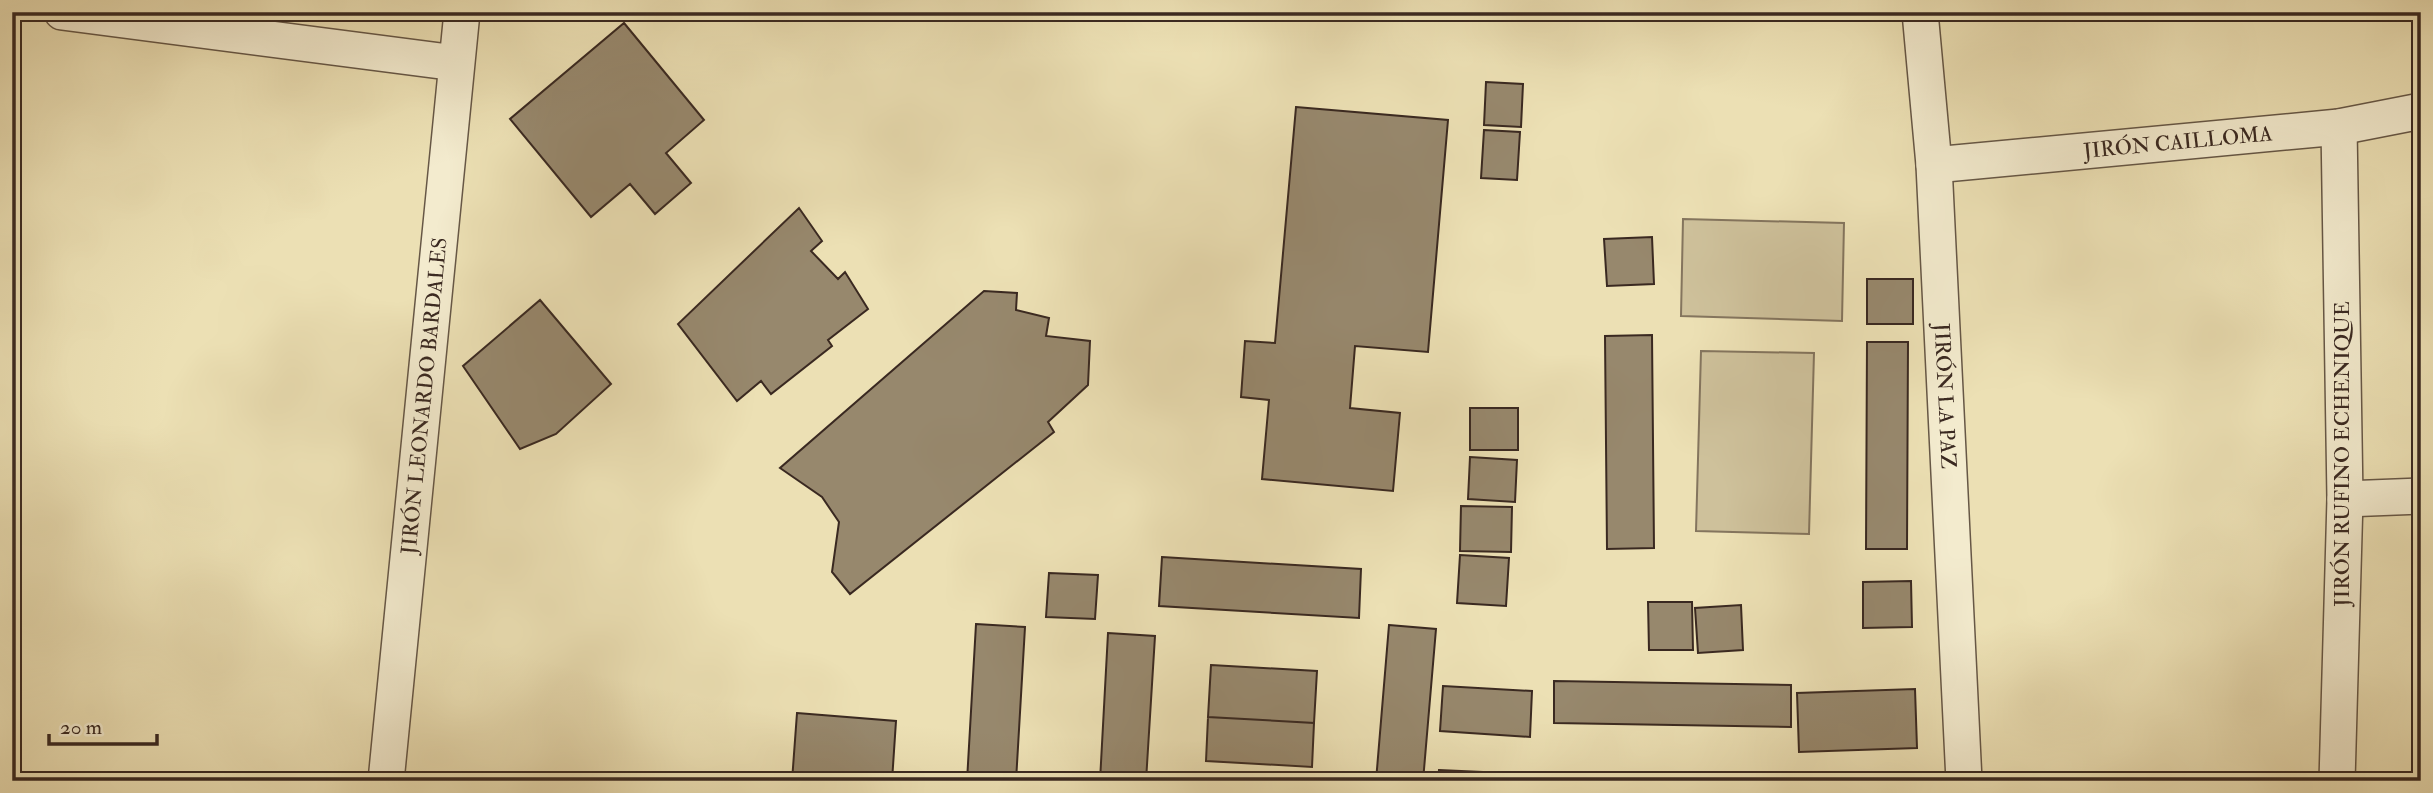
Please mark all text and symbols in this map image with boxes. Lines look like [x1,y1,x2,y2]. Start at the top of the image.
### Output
street label: JIRÓN CAILLOMA [2081,120,2274,165]
street label: JIRÓN LEONARDO BARDALES [395,236,453,557]
street label: JIRÓN RUFINO ECHENIQUE [2329,301,2356,608]
street label: JIRÓN LA PAZ [1928,322,1962,470]
scale bar [49,702,158,746]
text: 20 m [60,714,102,741]

